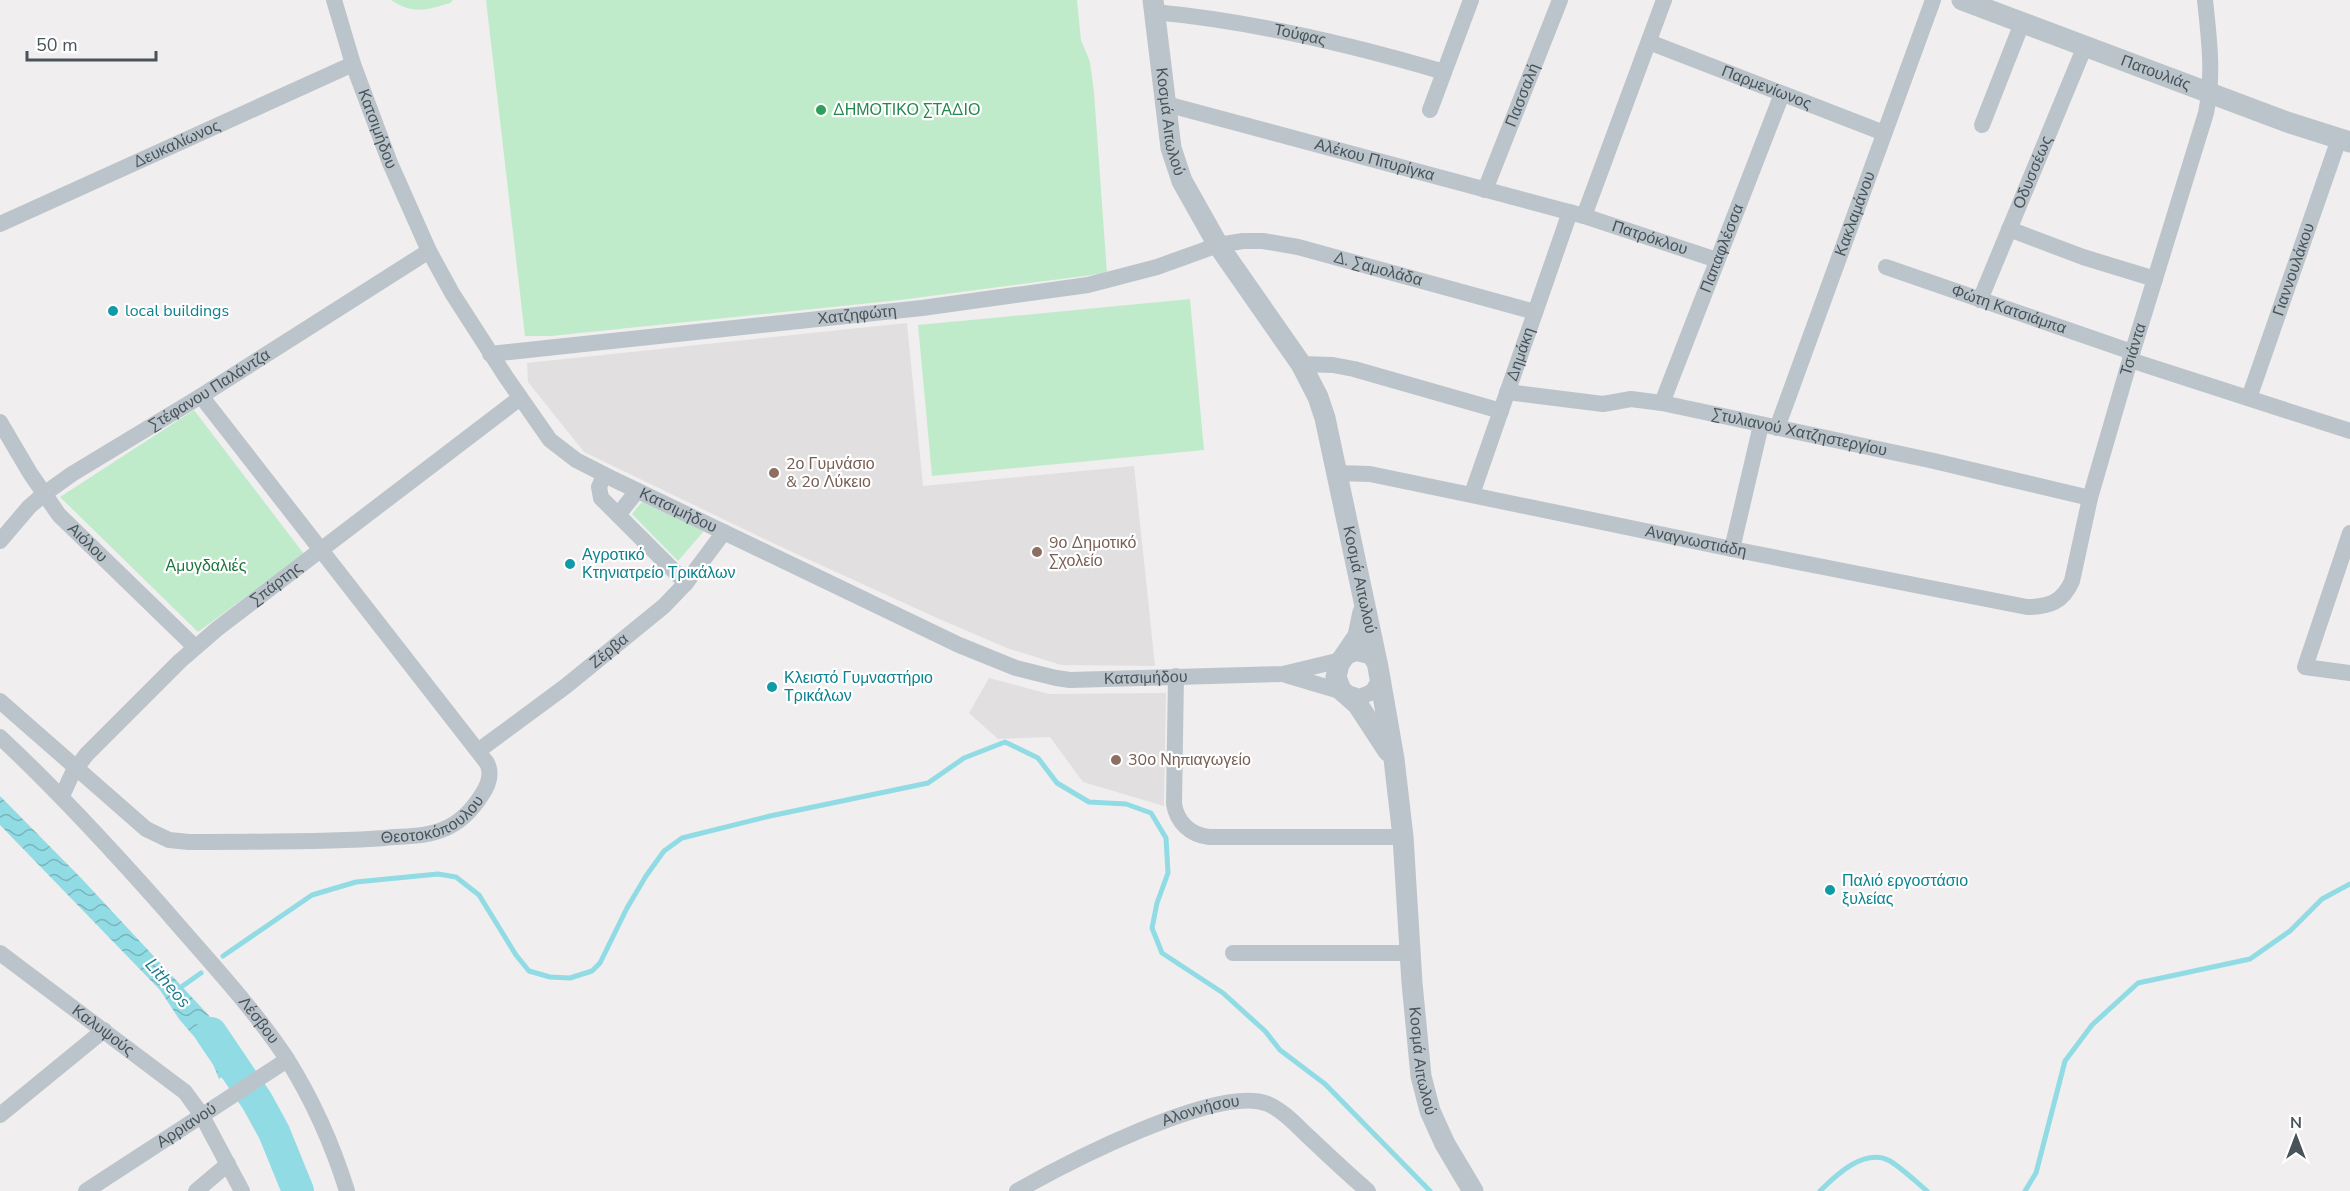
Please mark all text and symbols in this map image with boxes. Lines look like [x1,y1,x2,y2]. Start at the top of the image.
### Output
street label: Τούφας [1272,19,1329,51]
scale bar [27,24,156,62]
text: 50 m [36,33,78,57]
street label: Πατουλιάς [2118,50,2194,96]
street label: Πασσαλή [1500,60,1545,130]
street label: Παρμενίωνος [1718,60,1815,115]
street label: Κοσμά Αιτωλού [1150,66,1191,179]
street label: Κατσιμήδου [352,86,402,172]
place label: ΔΗΜΟΤΙΚΟ ΣΤΑΔΙΟ [833,99,980,121]
marker: ΔΗΜΟΤΙΚΟ ΣΤΑΔΙΟ [814,103,828,117]
street label: Δευκαλίωνος [130,115,224,173]
street label: Οδυσσέως [2008,132,2058,212]
street label: Αλέκου Πιτυρίγκα [1312,133,1437,186]
street label: Κακλαμάνου [1830,168,1881,259]
street label: Παπαφλέσσα [1695,201,1749,296]
street label: Πατρόκλου [1609,215,1691,261]
street label: Γιαννουλάκου [2267,220,2320,319]
street label: Δ. Σαμολάδα [1331,246,1425,292]
street label: Φώτη Κατσιάμπα [1948,279,2069,340]
place label: local buildings [125,300,229,322]
street label: Χατζηφώτη [816,300,898,330]
marker: local buildings [106,304,120,318]
street label: Τσιάντα [2115,320,2152,378]
street label: Δημάκη [1501,324,1540,384]
street label: Στέφανου Παλάντζα [144,344,275,436]
street label: Στυλιανού Χατζηστεργίου [1710,403,1889,462]
place label: 2ο Γυμνάσιο & 2ο Λύκειο [786,453,875,493]
marker: 2ο Γυμνάσιο & 2ο Λύκειο [767,466,781,480]
street label: Κατσιμήδου [636,482,721,538]
street label: Αιόλου [63,518,113,567]
street label: Αναγνωστιάδη [1643,520,1749,563]
street label: Κοσμά Αιτωλού [1337,524,1382,636]
place label: 9ο Δημοτικό Σχολείο [1049,532,1137,572]
place label: Αγροτικό Κτηνιατρείο Τρικάλων [582,544,736,584]
marker: 9ο Δημοτικό Σχολείο [1030,545,1044,559]
park label: Αμυγδαλιές [166,555,247,577]
street label: Σπάρτης [246,557,307,611]
marker: Αγροτικό Κτηνιατρείο Τρικάλων [563,557,577,571]
street label: Ζέρβα [585,628,633,673]
street label: Κατσιμήδου [1104,666,1188,690]
place label: Κλειστό Γυμναστήριο Τρικάλων [784,667,933,707]
marker: Κλειστό Γυμναστήριο Τρικάλων [765,680,779,694]
place label: 30ο Νηπιαγωγείο [1128,749,1251,771]
marker: 30ο Νηπιαγωγείο [1109,753,1123,767]
street label: Θεοτοκόπουλου [380,791,489,849]
place label: Παλιό εργοστάσιο ξυλείας [1842,870,1968,910]
marker: Παλιό εργοστάσιο ξυλείας [1823,883,1837,897]
water label: Litheos [140,953,196,1013]
street label: Λέσβου [233,992,284,1048]
street label: Καλυψούς [67,1000,139,1061]
street label: Κοσμά Αιτωλού [1403,1006,1442,1117]
street label: Αλοννήσου [1158,1090,1241,1132]
street label: Αρριανού [152,1098,221,1153]
north arrow [2266,1107,2326,1167]
text: N [2290,1112,2302,1134]

